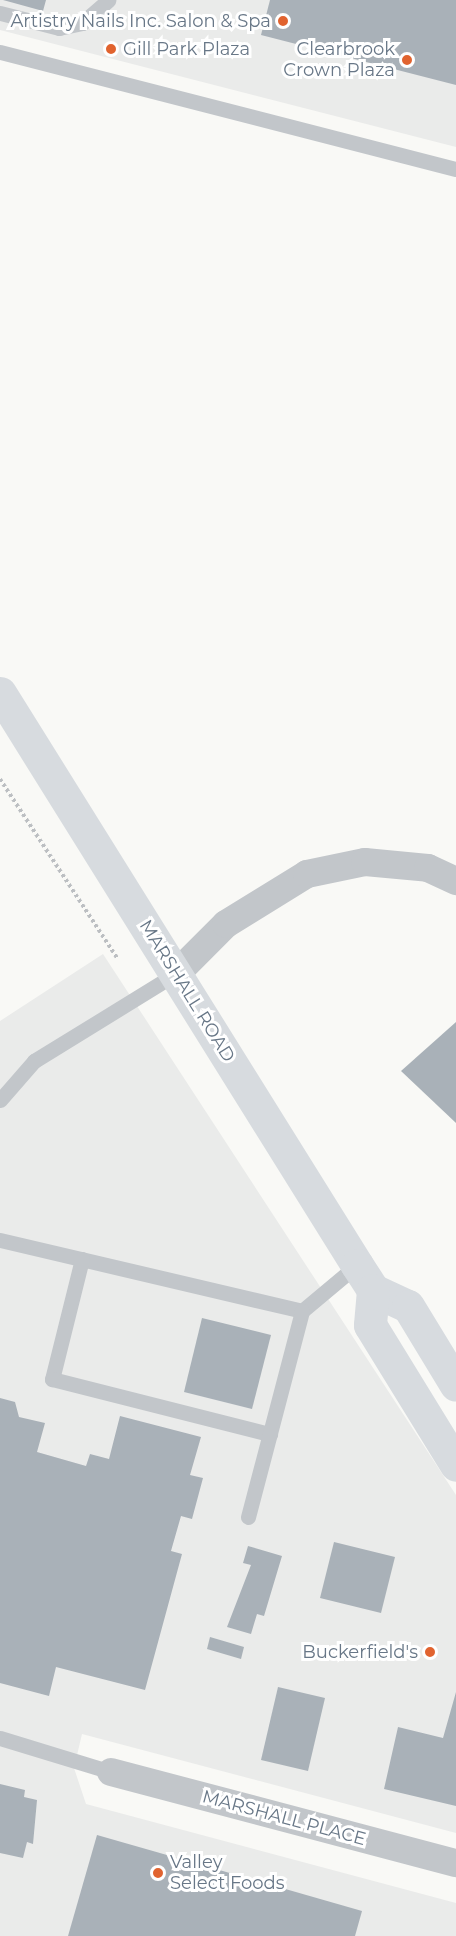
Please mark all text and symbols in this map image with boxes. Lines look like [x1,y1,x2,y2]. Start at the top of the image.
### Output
place label: Artistry Nails Inc. Salon & Spa [10,10,271,32]
marker: Artistry Nails Inc. Salon & Spa [276,14,290,28]
place label: Gill Park Plaza [123,38,250,60]
place label: Clearbrook Crown Plaza [283,39,395,82]
marker: Gill Park Plaza [104,42,118,56]
marker: Clearbrook Crown Plaza [400,53,414,67]
street label: MARSHALL ROAD [135,916,239,1066]
place label: Buckerfield's [302,1641,418,1663]
marker: Buckerfield's [423,1645,437,1659]
street label: MARSHALL PLACE [200,1786,368,1850]
place label: Valley Select Foods [170,1852,285,1894]
marker: Valley Select Foods [151,1866,165,1880]

